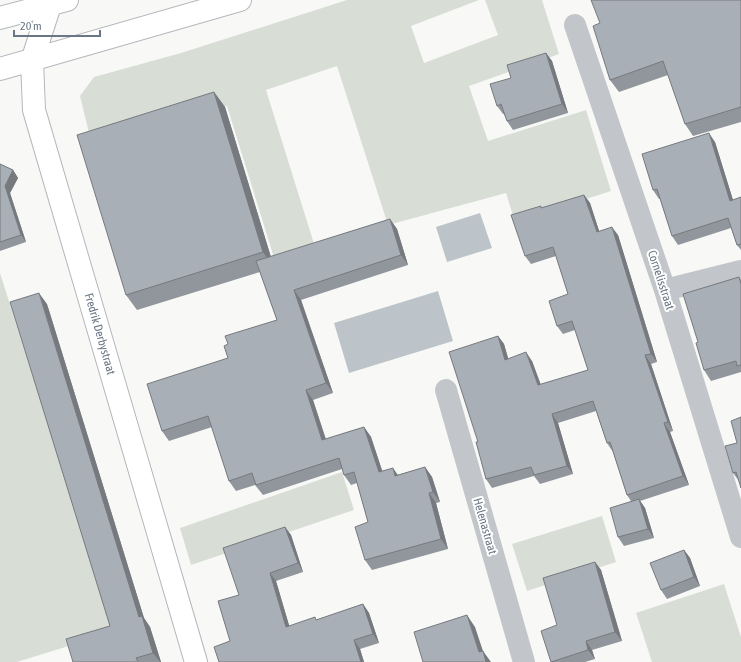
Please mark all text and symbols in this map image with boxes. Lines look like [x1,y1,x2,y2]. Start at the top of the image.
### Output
scale bar [14,12,100,38]
text: 20 m [20,19,42,33]
street label: Cornelisstraat [645,249,677,312]
street label: Fredrik Derbystraat [82,292,118,377]
street label: Helenastraat [470,496,500,556]

